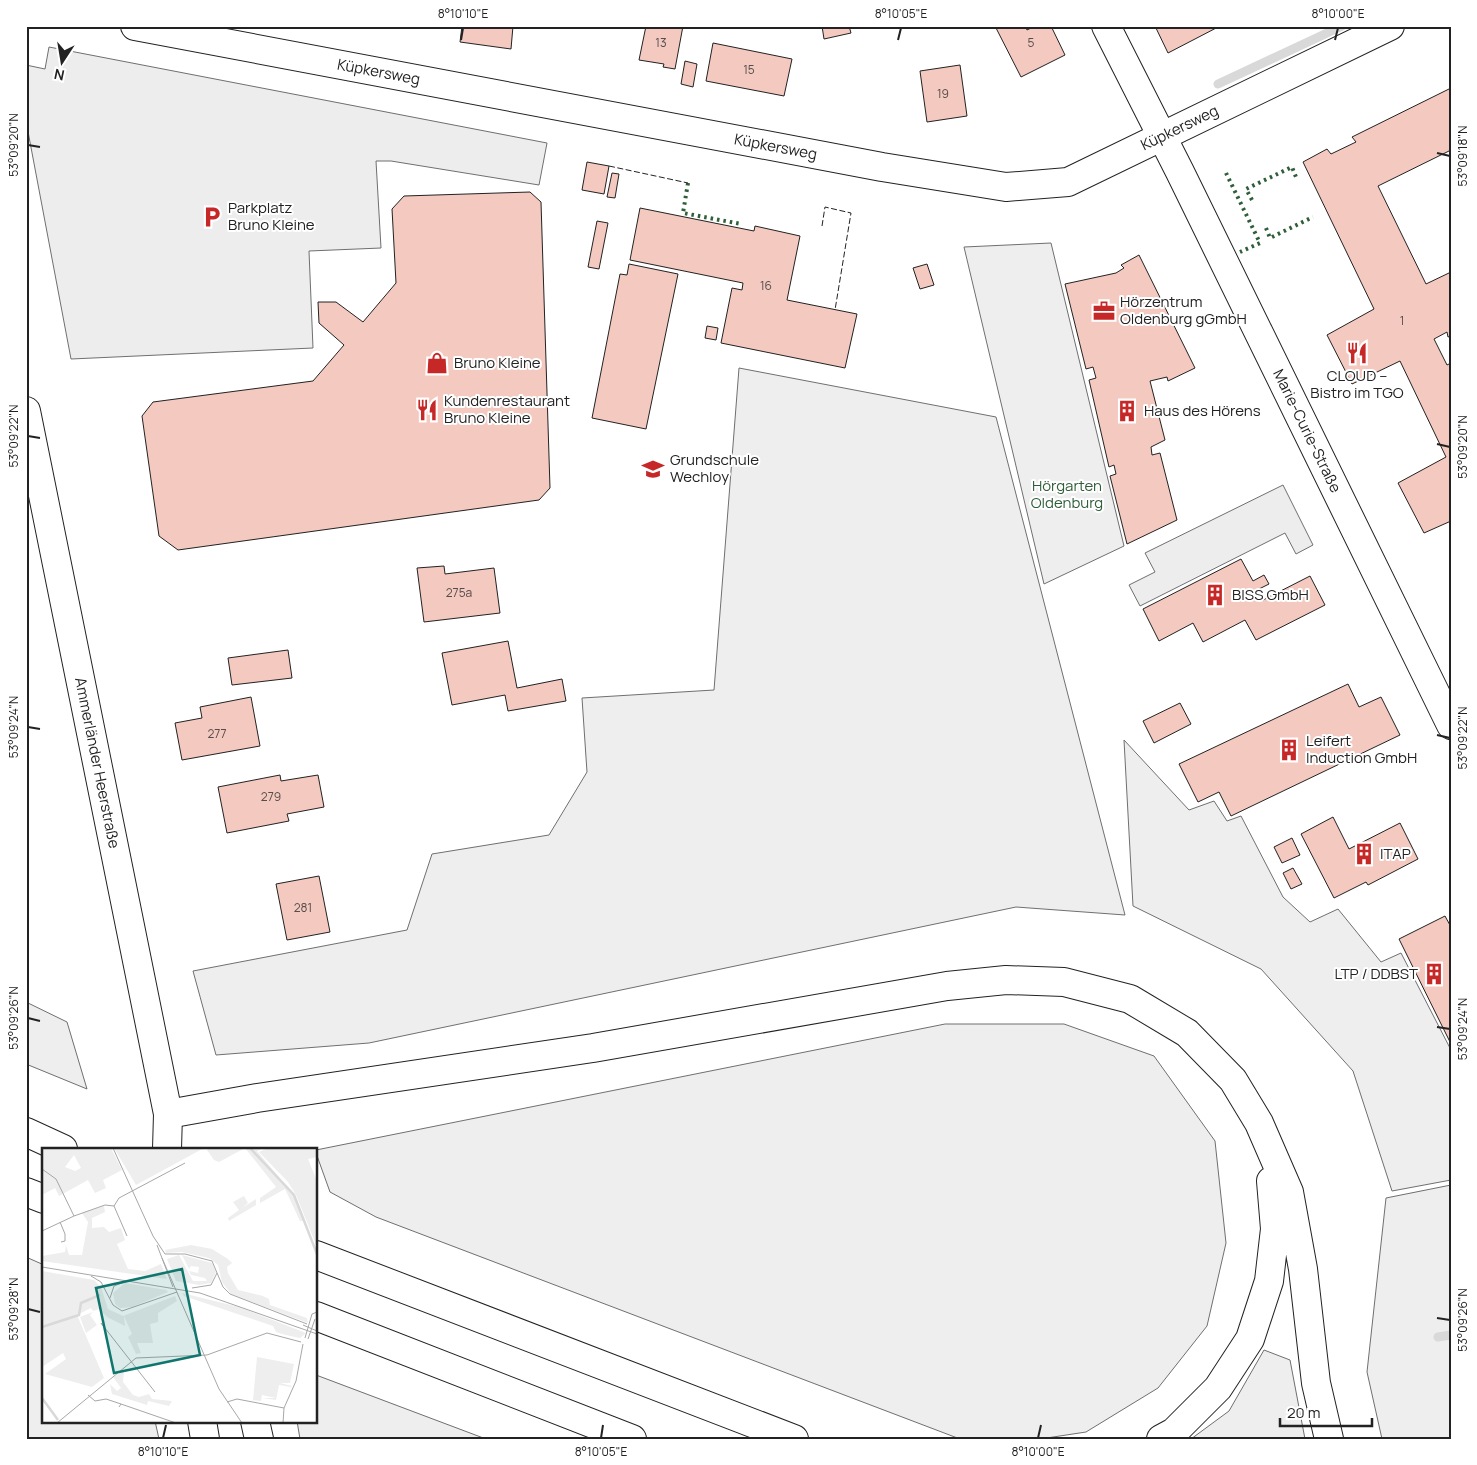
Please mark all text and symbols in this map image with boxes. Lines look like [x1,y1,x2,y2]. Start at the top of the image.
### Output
text: 8°10'10"E [438,5,488,22]
text: 8°10'05"E [875,5,928,22]
text: 8°10'00"E [1311,5,1365,22]
house number: 13 [655,34,667,51]
house number: 5 [1028,34,1035,51]
north arrow [38,38,88,88]
street label: Küpkersweg [336,53,422,90]
house number: 15 [743,61,755,78]
text: N [52,65,66,86]
house number: 19 [937,85,949,102]
street label: Küpkersweg [1137,100,1222,155]
text: 53°09'20"N [5,113,22,177]
text: 53°09'18"N [1454,126,1471,186]
street label: Küpkersweg [733,128,819,165]
place label: Parkplatz Bruno Kleine [228,197,315,235]
parking icon: Parkplatz Bruno Kleine [199,204,225,230]
house number: 16 [760,277,772,294]
place label: Hörzentrum Oldenburg gGmbH [1120,291,1247,329]
office icon: Hörzentrum Oldenburg gGmbH [1091,298,1117,324]
house number: 1 [1400,312,1404,329]
restaurant icon: CLOUD – Bistro im TGO [1344,340,1370,366]
shop icon: Bruno Kleine [424,350,450,376]
place label: Bruno Kleine [454,352,541,373]
street label: Marie-Curie-Straße [1268,365,1347,496]
place label: CLOUD – Bistro im TGO [1310,365,1404,403]
place label: Kundenrestaurant Bruno Kleine [444,390,570,428]
restaurant icon: Kundenrestaurant Bruno Kleine [414,397,440,423]
building icon: Haus des Hörens [1114,398,1140,424]
place label: Haus des Hörens [1144,400,1261,421]
text: 53°09'22"N [5,405,22,467]
text: 53°09'20"N [1454,415,1471,479]
place label: Grundschule Wechloy [670,449,759,487]
school or university icon: Grundschule Wechloy [640,456,666,482]
park label: Hörgarten Oldenburg [1031,475,1103,513]
building icon: BISS GmbH [1202,582,1228,608]
house number: 275a [446,584,472,601]
place label: BISS GmbH [1232,584,1309,605]
street label: Ammerländer Heerstraße [70,675,125,850]
text: 53°09'24"N [5,696,22,758]
text: 53°09'22"N [1454,707,1471,769]
house number: 277 [207,725,227,742]
place label: Leifert Induction GmbH [1306,730,1417,768]
building icon: Leifert Induction GmbH [1276,737,1302,763]
house number: 279 [261,788,281,805]
building icon: ITAP [1351,841,1377,867]
place label: ITAP [1380,843,1411,864]
house number: 281 [294,899,312,916]
building icon: LTP / DDBST [1421,961,1447,987]
place label: LTP / DDBST [1334,963,1418,984]
text: 53°09'26"N [5,986,22,1050]
text: 53°09'24"N [1454,998,1471,1060]
inset map [42,1148,318,1422]
text: 53°09'28"N [5,1277,22,1341]
text: 53°09'26"N [1454,1288,1471,1352]
scale bar [1280,1395,1372,1427]
text: 20 m [1287,1402,1320,1423]
text: 8°10'10"E [138,1443,188,1460]
text: 8°10'05"E [575,1443,628,1460]
text: 8°10'00"E [1011,1443,1065,1460]

